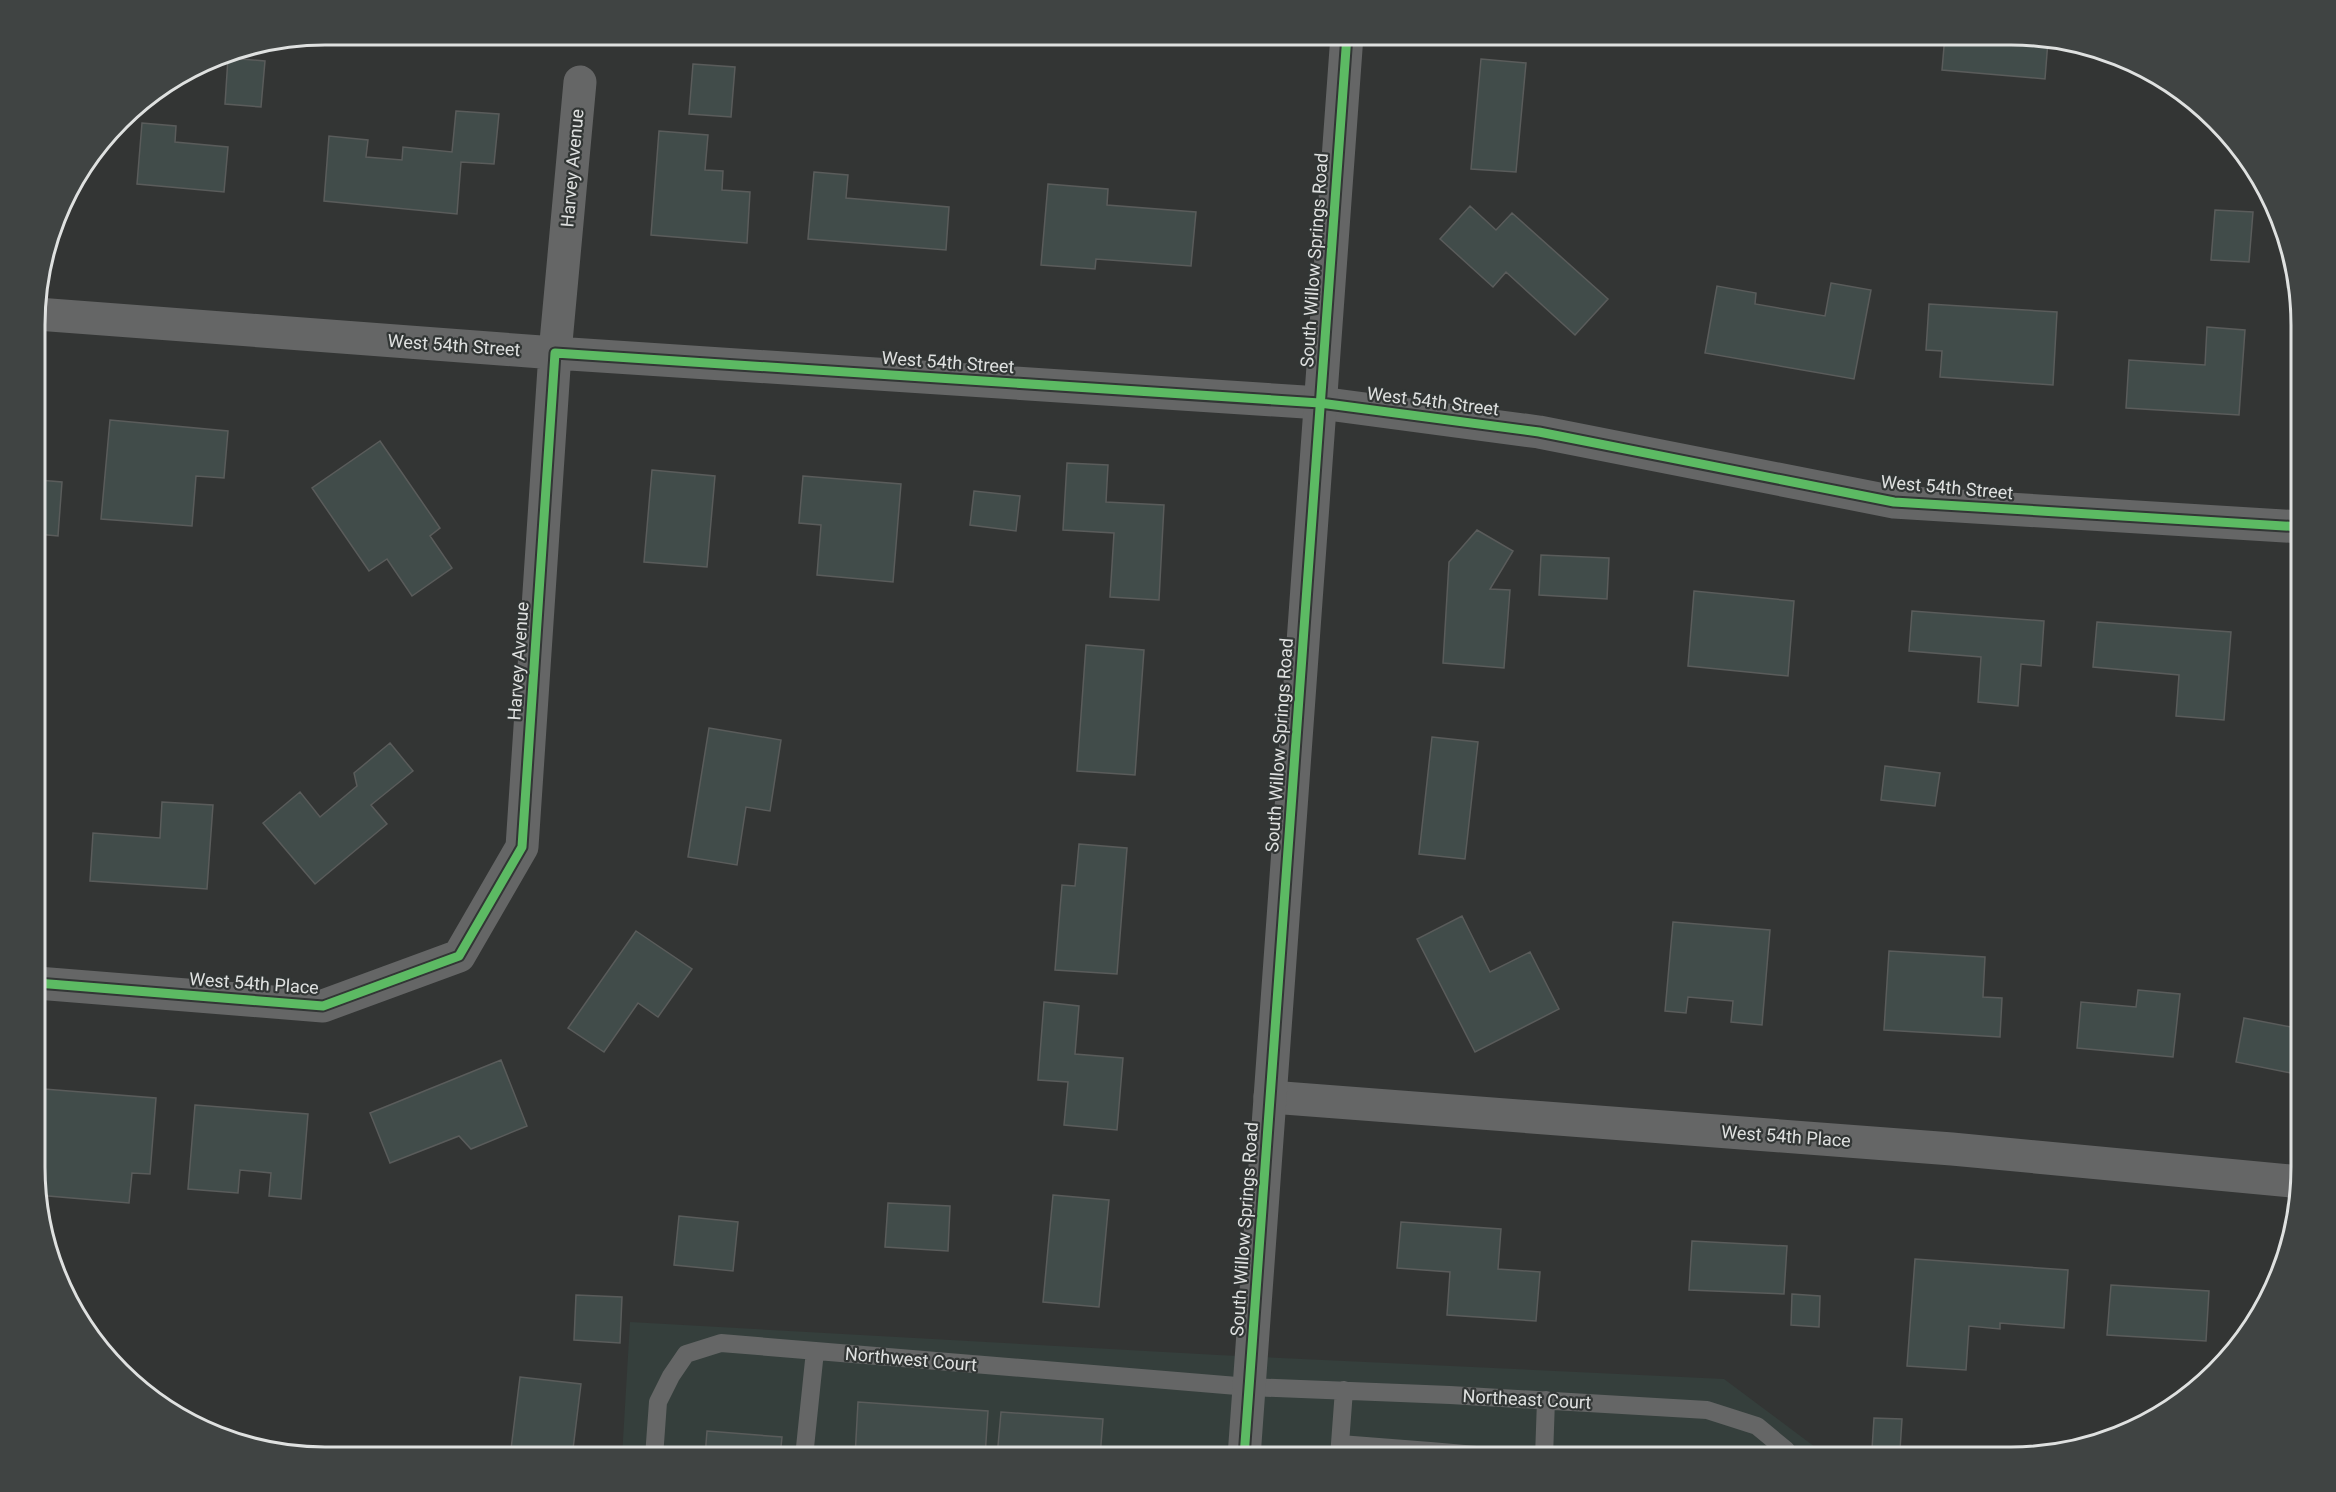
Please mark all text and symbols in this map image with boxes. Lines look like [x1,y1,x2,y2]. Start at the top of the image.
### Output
street label: Harvey Avenue [556,108,588,228]
street label: South Willow Springs Road [1296,152,1332,368]
street label: West 54th Street [387,330,521,360]
street label: West 54th Street [881,347,1015,377]
street label: West 54th Street [1366,382,1500,420]
street label: West 54th Street [1880,471,2014,503]
street label: Harvey Avenue [503,601,533,721]
street label: South Willow Springs Road [1261,637,1297,853]
street label: West 54th Place [188,968,320,998]
street label: South Willow Springs Road [1226,1121,1262,1337]
street label: West 54th Place [1720,1121,1852,1151]
street label: Northwest Court [844,1343,978,1375]
street label: Northeast Court [1462,1385,1592,1413]

